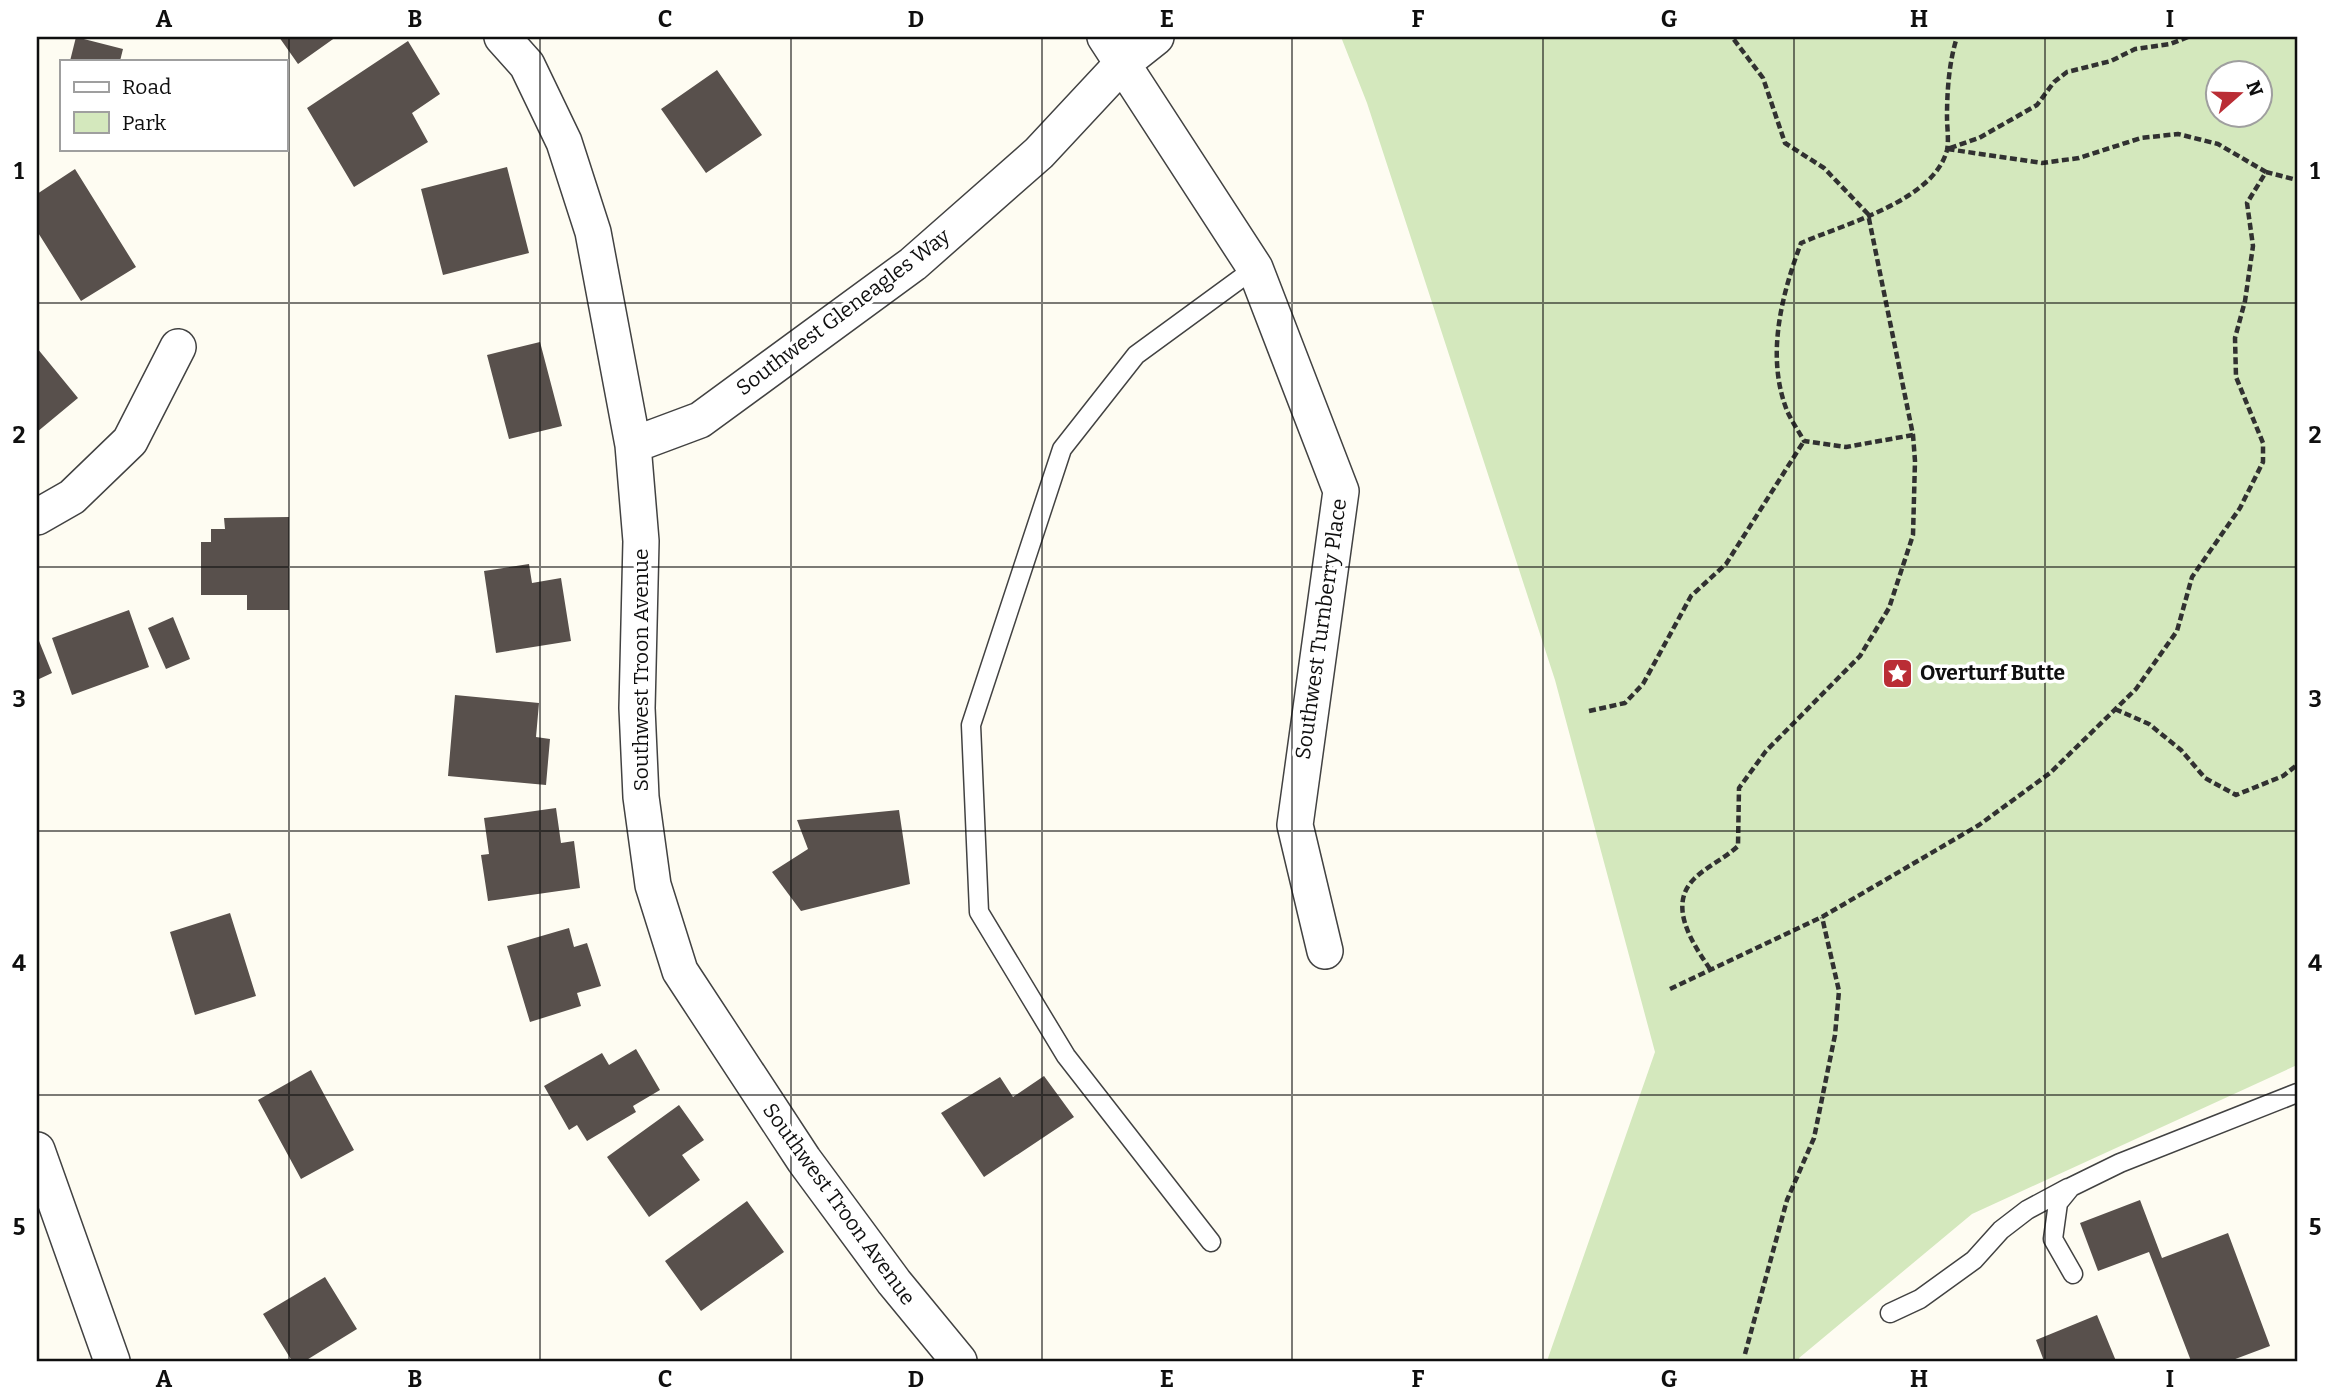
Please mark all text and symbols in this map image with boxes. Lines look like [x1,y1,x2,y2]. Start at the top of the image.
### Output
text: A [156,5,173,33]
text: B [408,5,422,33]
text: C [658,5,672,33]
text: D [908,5,924,33]
text: E [1160,5,1174,33]
text: F [1412,5,1425,33]
text: G [1661,5,1678,33]
text: H [1910,5,1928,33]
text: I [2166,5,2174,33]
legend [60,60,287,150]
north arrow [2204,60,2274,130]
text: Road [122,74,171,100]
text: N [2241,78,2268,99]
text: Park [122,110,166,136]
text: 1 [14,157,24,185]
text: 1 [2310,157,2320,185]
street label: Southwest Gleneagles Way [731,223,956,401]
text: 2 [13,421,26,449]
text: 2 [2309,421,2322,449]
street label: Southwest Turnberry Place [1290,497,1352,761]
street label: Southwest Troon Avenue [628,548,654,792]
place icon: Overturf Butte [1880,656,1914,690]
place label: Overturf Butte [1920,660,2065,686]
text: 3 [12,685,26,713]
text: 3 [2308,685,2322,713]
text: 4 [12,949,26,977]
text: 4 [2308,949,2322,977]
street label: Southwest Troon Avenue [757,1098,921,1310]
text: 5 [13,1213,25,1241]
text: 5 [2309,1213,2321,1241]
text: A [156,1365,173,1393]
text: B [408,1365,422,1393]
text: C [658,1365,672,1393]
text: D [908,1365,924,1393]
text: E [1160,1365,1174,1393]
text: F [1412,1365,1425,1393]
text: G [1661,1365,1678,1393]
text: H [1910,1365,1928,1393]
text: I [2166,1365,2174,1393]

